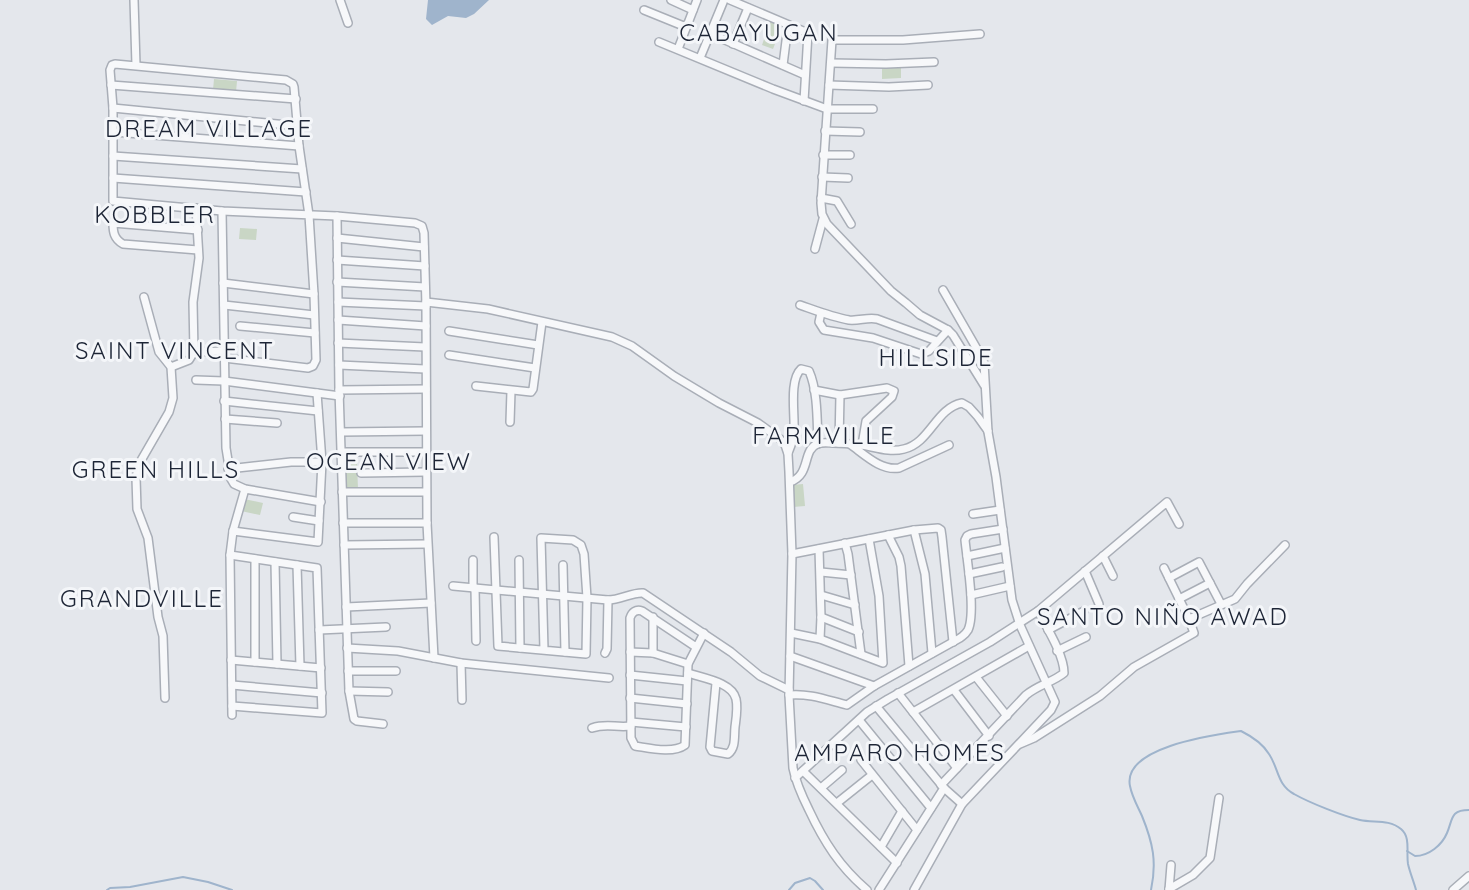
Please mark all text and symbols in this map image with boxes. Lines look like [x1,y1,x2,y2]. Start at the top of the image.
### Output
district label: CABAYUGAN [679,17,839,47]
district label: DREAM VILLAGE [105,113,313,143]
district label: KOBBLER [94,199,216,229]
district label: SAINT VINCENT [75,335,275,365]
district label: HILLSIDE [878,342,994,372]
district label: FARMVILLE [752,420,896,450]
district label: OCEAN VIEW [306,446,472,476]
district label: GREEN HILLS [72,454,240,484]
district label: GRANDVILLE [60,583,224,613]
district label: SANTO NIÑO AWAD [1037,601,1289,631]
district label: AMPARO HOMES [794,737,1006,767]

